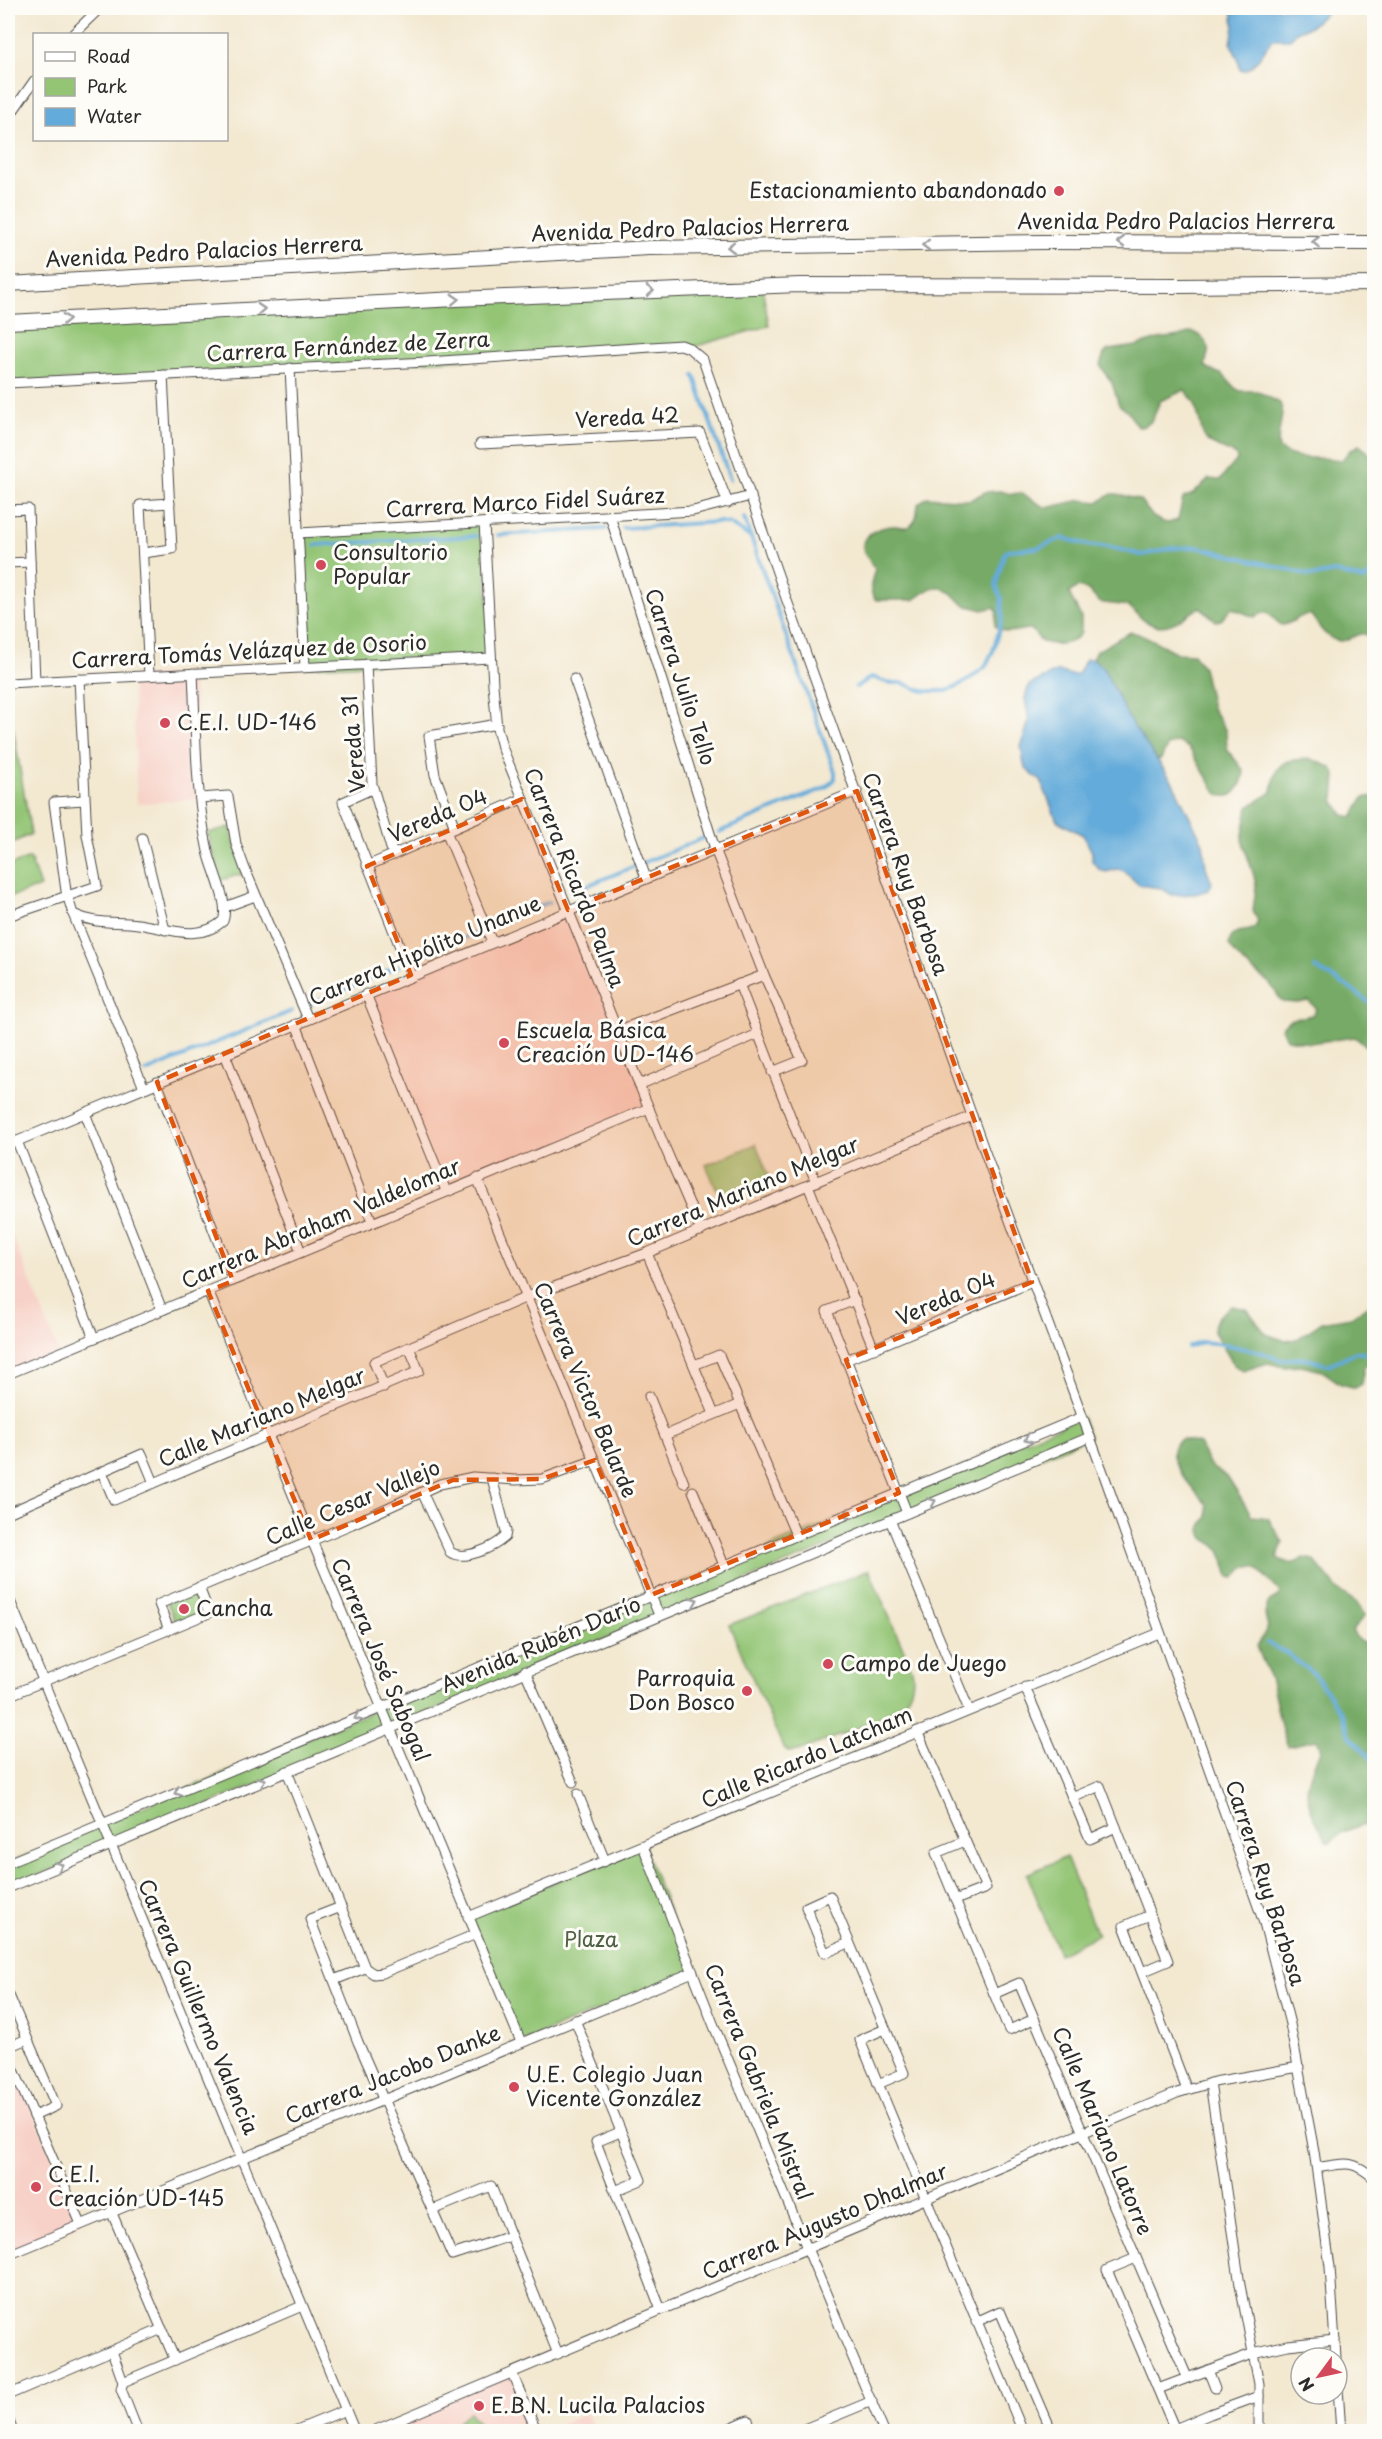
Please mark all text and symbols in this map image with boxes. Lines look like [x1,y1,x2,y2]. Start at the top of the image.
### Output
legend [33,33,228,141]
text: Road [87,42,131,69]
text: Park [87,72,127,99]
text: Water [87,102,142,129]
place label: Estacionamiento abandonado [749,173,1047,205]
marker: Estacionamiento abandonado [1052,184,1066,198]
street label: Avenida Pedro Palacios Herrera [1017,204,1335,236]
street label: Avenida Pedro Palacios Herrera [531,205,849,249]
street label: Avenida Pedro Palacios Herrera [44,226,363,274]
one-way arrow [1117,236,1126,248]
one-way arrow [1312,236,1321,248]
one-way arrow [922,238,931,251]
one-way arrow [727,241,736,254]
one-way arrow [646,284,655,297]
one-way arrow [451,293,460,306]
one-way arrow [256,302,265,315]
one-way arrow [61,312,70,325]
street label: Carrera Fernández de Zerra [205,322,491,368]
street label: Vereda 42 [574,397,680,435]
street label: Carrera Marco Fidel Suárez [385,478,665,524]
place label: Consultorio Popular [333,535,448,591]
marker: Consultorio Popular [314,558,328,572]
street label: Carrera Julio Tello [638,584,726,769]
street label: Carrera Tomás Velázquez de Osorio [70,625,427,675]
street label: Vereda 31 [332,694,372,794]
place label: C.E.I. UD-146 [177,705,317,737]
marker: C.E.I. UD-146 [158,716,172,730]
street label: Carrera Ricardo Palma [517,762,635,992]
street label: Carrera Ruy Barbosa [855,767,959,980]
street label: Vereda 04 [382,779,492,850]
street label: Carrera Hipólito Unanue [303,886,545,1013]
place label: Escuela Básica Creación UD-146 [516,1013,694,1069]
marker: Escuela Básica Creación UD-146 [497,1036,511,1050]
street label: Carrera Mariano Melgar [621,1126,864,1254]
street label: Carrera Abraham Valdelomar [176,1149,465,1296]
street label: Vereda 04 [890,1262,1000,1333]
street label: Carrera Victor Balarde [527,1276,647,1502]
street label: Calle Mariano Melgar [153,1358,370,1474]
one-way arrow [1024,1432,1035,1444]
street label: Calle Cesar Vallejo [260,1450,445,1552]
one-way arrow [926,1497,937,1509]
one-way arrow [843,1507,854,1519]
street label: Carrera José Sabogal [324,1552,439,1766]
street label: Avenida Rubén Darío [435,1587,645,1700]
place label: Cancha [196,1591,273,1623]
one-way arrow [687,1596,698,1608]
marker: Cancha [177,1602,191,1616]
place label: Campo de Juego [840,1646,1007,1678]
marker: Campo de Juego [821,1657,835,1671]
place label: Parroquia Don Bosco [628,1661,735,1717]
marker: Parroquia Don Bosco [740,1684,754,1698]
street label: Calle Ricardo Latcham [696,1697,917,1815]
one-way arrow [353,1710,364,1722]
street label: Carrera Ruy Barbosa [1219,1775,1315,1989]
one-way arrow [255,1776,266,1788]
one-way arrow [173,1785,184,1797]
one-way arrow [53,1861,64,1873]
street label: Carrera Guillermo Valencia [131,1873,268,2139]
park label: Plaza [564,1922,619,1954]
street label: Carrera Gabriela Mistral [698,1958,822,2204]
street label: Carrera Jacobo Danke [280,2015,505,2131]
street label: Calle Mariano Latorre [1045,2021,1162,2239]
place label: U.E. Colegio Juan Vicente González [526,2057,703,2113]
marker: U.E. Colegio Juan Vicente González [507,2080,521,2094]
street label: Carrera Augusto Dhalmar [697,2154,952,2286]
place label: C.E.I. Creación UD-145 [48,2157,224,2213]
marker: C.E.I. Creación UD-145 [29,2180,43,2194]
north arrow [1289,2346,1349,2406]
text: N [1292,2373,1319,2397]
place label: E.B.N. Lucila Palacios [491,2388,705,2420]
marker: E.B.N. Lucila Palacios [472,2399,486,2413]

